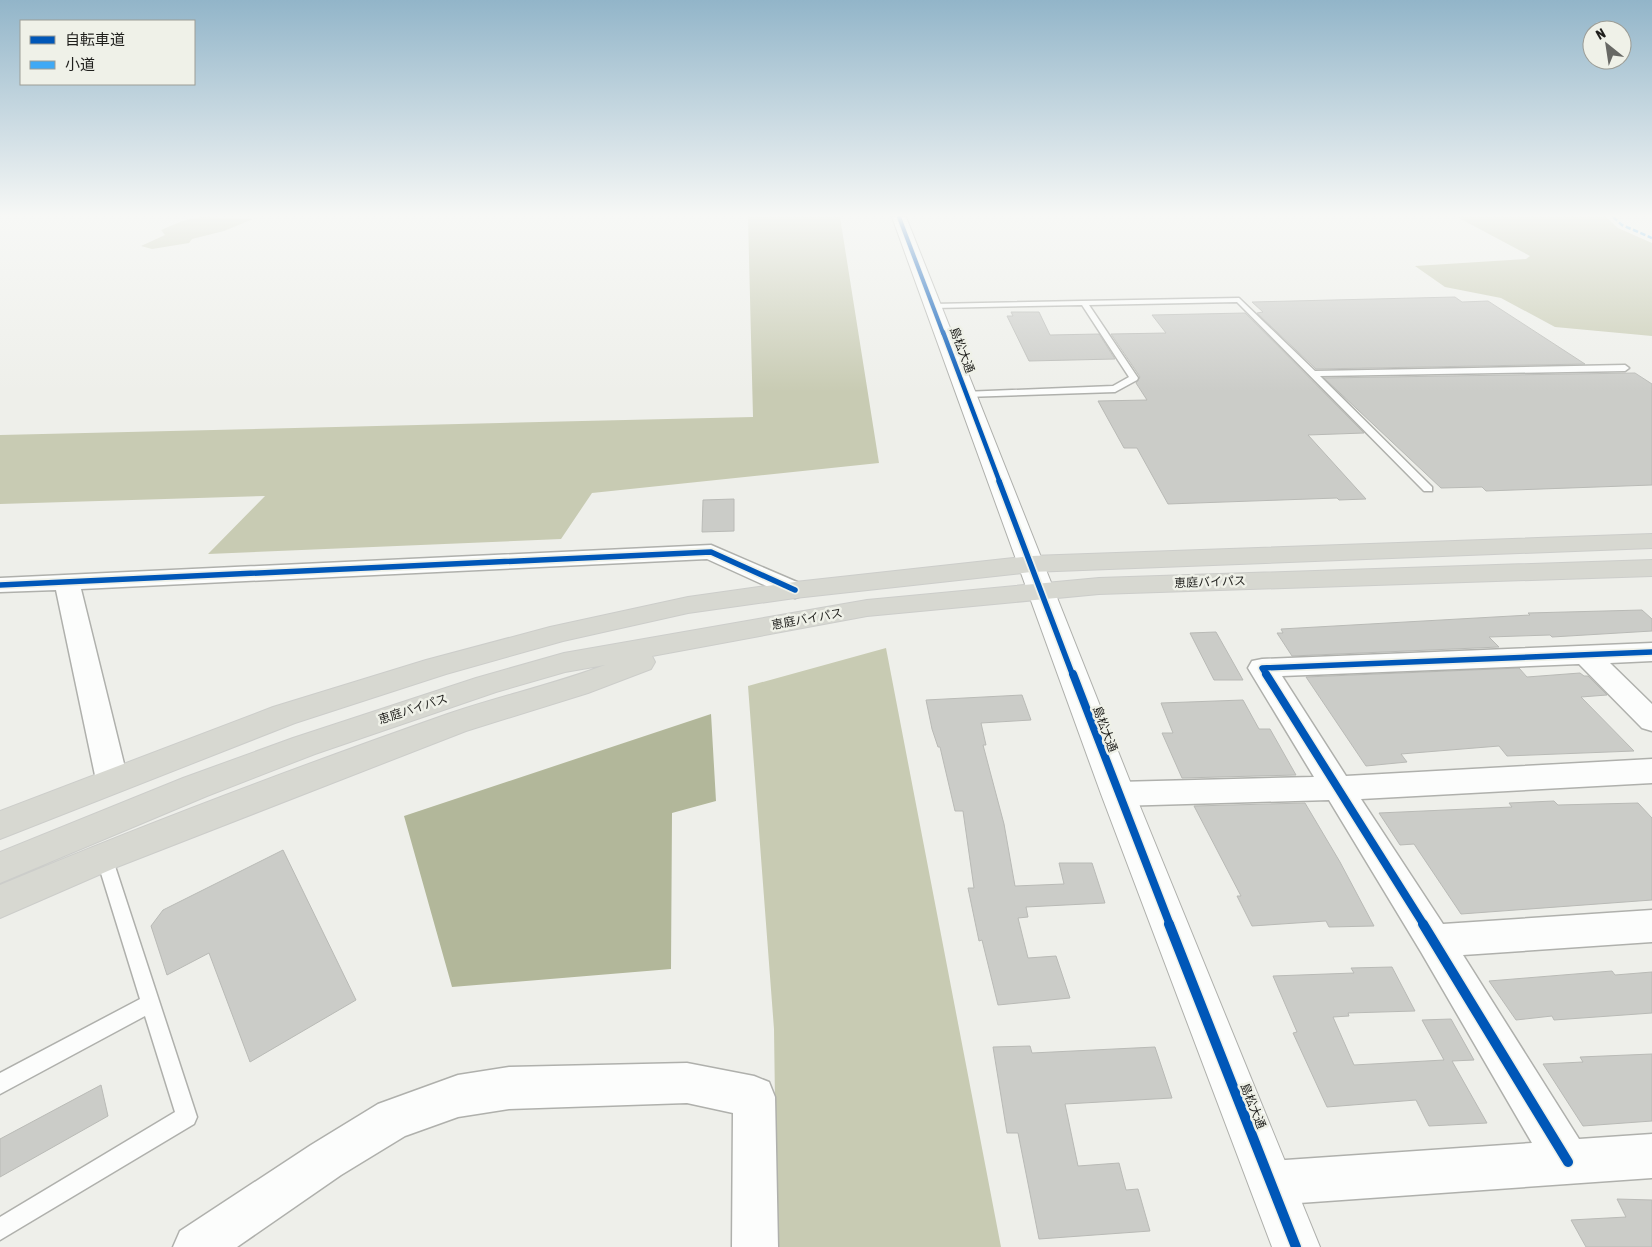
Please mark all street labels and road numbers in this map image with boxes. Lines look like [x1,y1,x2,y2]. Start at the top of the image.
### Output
street label: 島松大通 [947,325,977,375]
street label: 恵庭バイパス [1174,574,1246,590]
street label: 恵庭バイパス [770,606,844,632]
street label: 恵庭バイパス [377,691,449,727]
street label: 島松大通 [1090,704,1120,754]
street label: 島松大通 [1238,1081,1268,1131]

